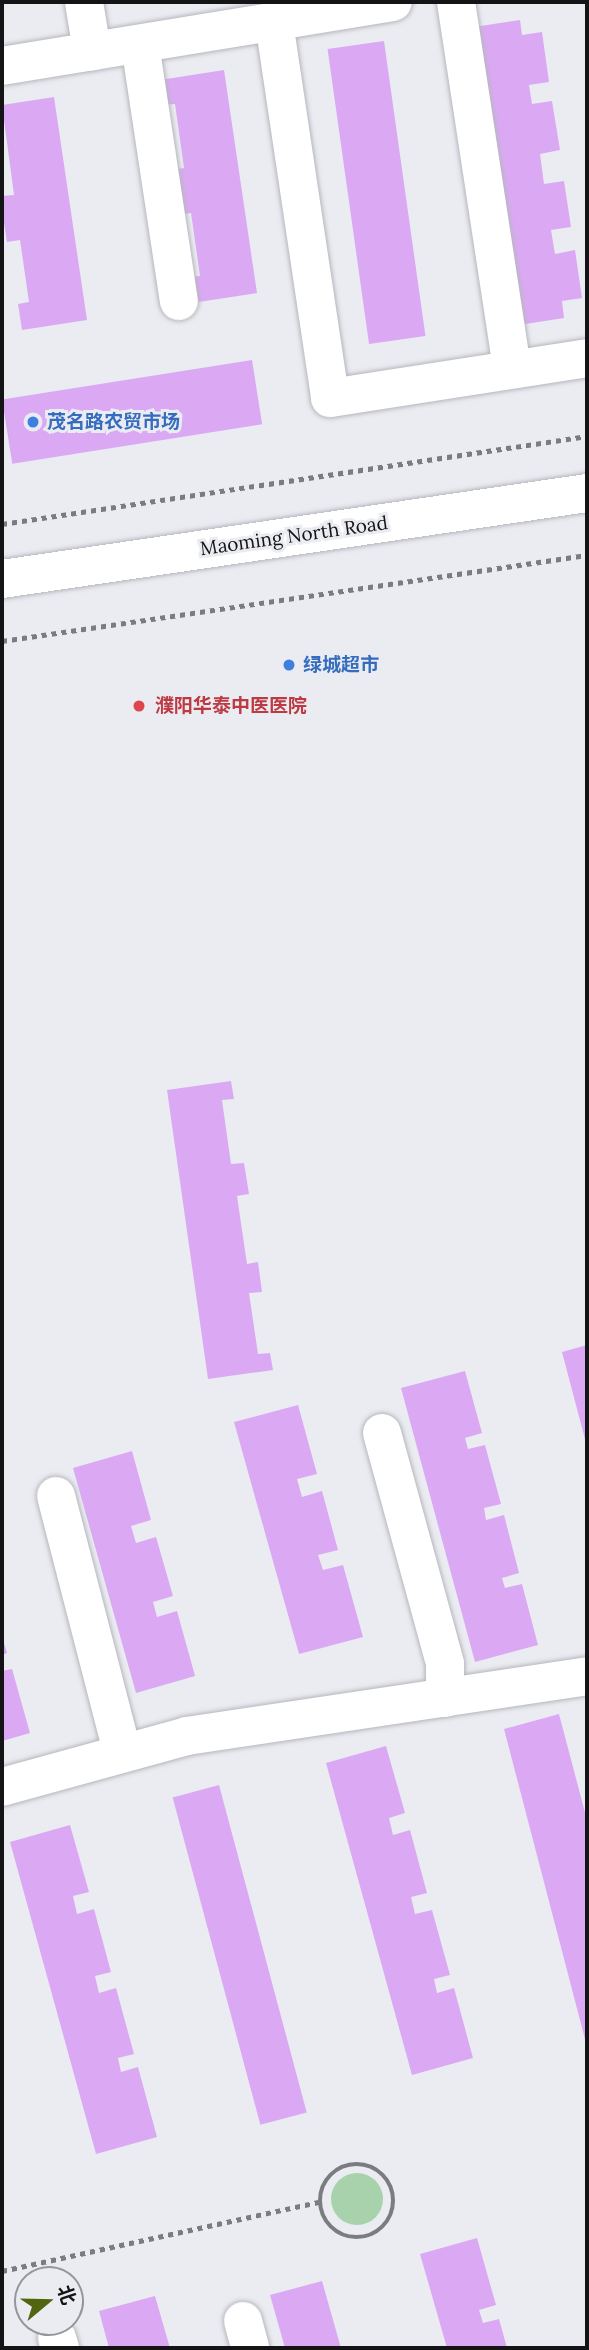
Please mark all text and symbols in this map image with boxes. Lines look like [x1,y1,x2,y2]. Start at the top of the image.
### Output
place label: 茂名路农贸市场 [47,411,180,433]
marker: 茂名路农贸市场 [25,414,41,430]
street label: Maoming North Road [199,512,389,560]
place label: 绿城超市 [303,654,379,676]
marker: 绿城超市 [281,657,297,673]
place label: 濮阳华泰中医医院 [155,695,307,717]
marker: 濮阳华泰中医医院 [129,696,149,716]
north arrow [14,2266,84,2336]
text: 北 [53,2282,81,2308]

